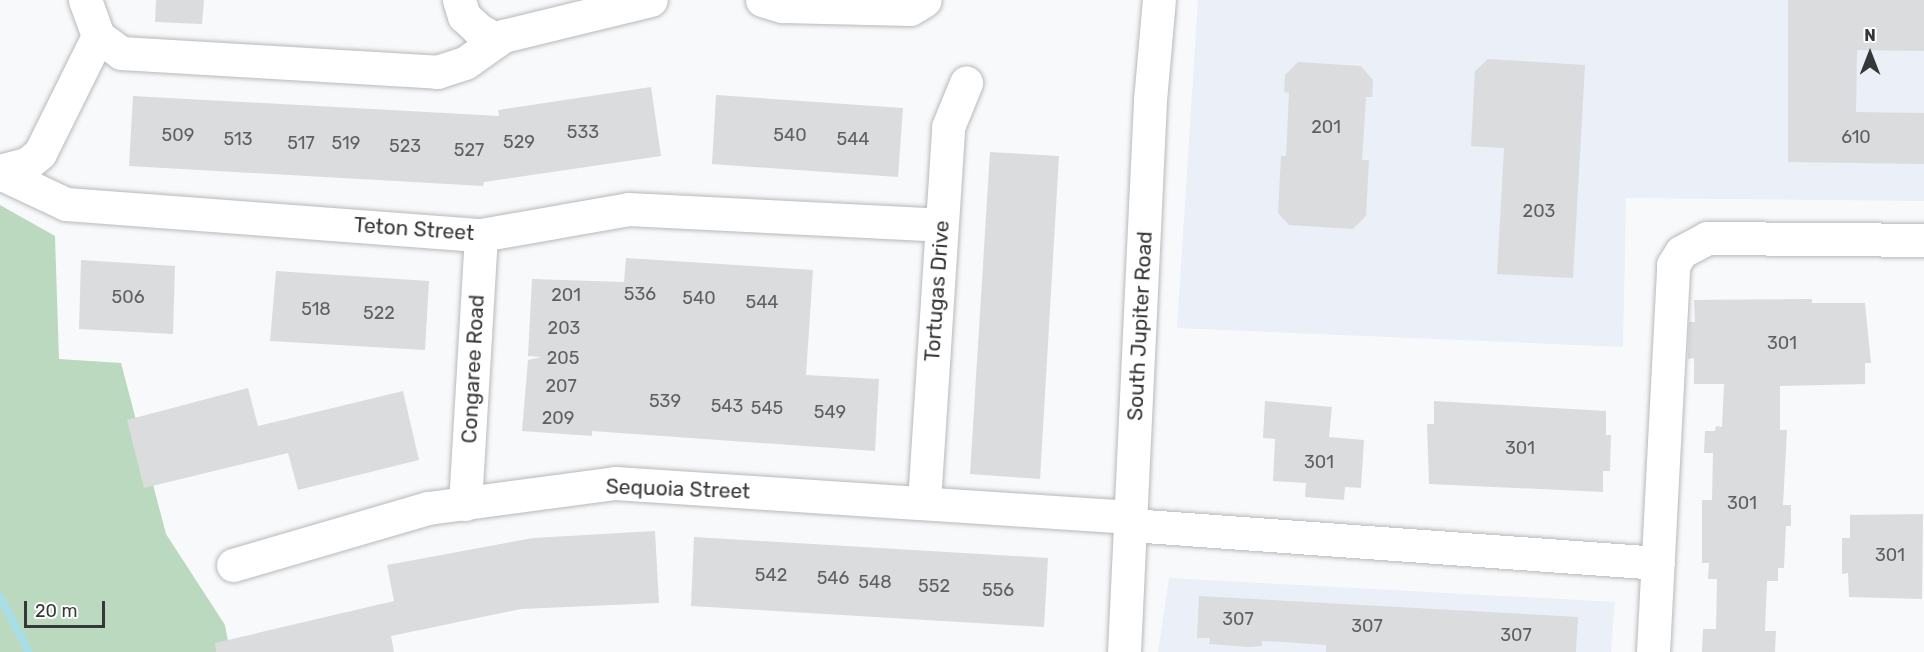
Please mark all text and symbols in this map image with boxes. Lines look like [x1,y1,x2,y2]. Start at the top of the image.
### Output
north arrow [1840,24,1900,84]
text: N [1864,26,1876,45]
house number: 201 [1311,116,1341,138]
house number: 533 [567,121,599,143]
house number: 509 [162,124,194,146]
house number: 540 [773,124,807,146]
house number: 610 [1841,126,1871,148]
house number: 513 [224,128,252,150]
house number: 544 [836,128,870,150]
house number: 529 [503,131,535,153]
house number: 517 [287,132,315,154]
house number: 519 [332,132,360,154]
house number: 523 [389,135,421,157]
house number: 527 [454,139,484,161]
house number: 203 [1523,200,1555,222]
street label: Teton Street [353,212,475,246]
street label: Tortugas Drive [919,220,955,362]
street label: South Jupiter Road [1122,230,1158,422]
house number: 536 [624,283,656,305]
house number: 201 [551,284,581,306]
house number: 506 [112,286,144,308]
house number: 540 [682,287,716,309]
house number: 544 [745,291,779,313]
street label: Congaree Road [457,294,489,444]
house number: 518 [301,298,331,320]
house number: 522 [363,302,395,324]
house number: 203 [548,317,580,339]
house number: 301 [1767,332,1797,354]
house number: 205 [547,347,579,369]
house number: 207 [545,375,577,397]
house number: 539 [649,390,681,412]
house number: 543 [711,395,743,417]
house number: 545 [751,397,783,419]
house number: 549 [814,401,846,423]
house number: 209 [542,407,574,429]
house number: 301 [1505,437,1535,459]
house number: 301 [1304,451,1334,473]
street label: Sequoia Street [605,474,751,504]
house number: 301 [1727,492,1757,514]
house number: 301 [1875,544,1905,566]
house number: 542 [755,564,787,586]
house number: 546 [817,567,849,589]
house number: 548 [858,571,892,593]
house number: 552 [918,575,950,597]
house number: 556 [982,579,1014,601]
scale bar [27,589,108,627]
text: 20 m [35,600,77,622]
house number: 307 [1222,608,1254,630]
house number: 307 [1351,615,1383,637]
house number: 307 [1500,624,1532,646]

